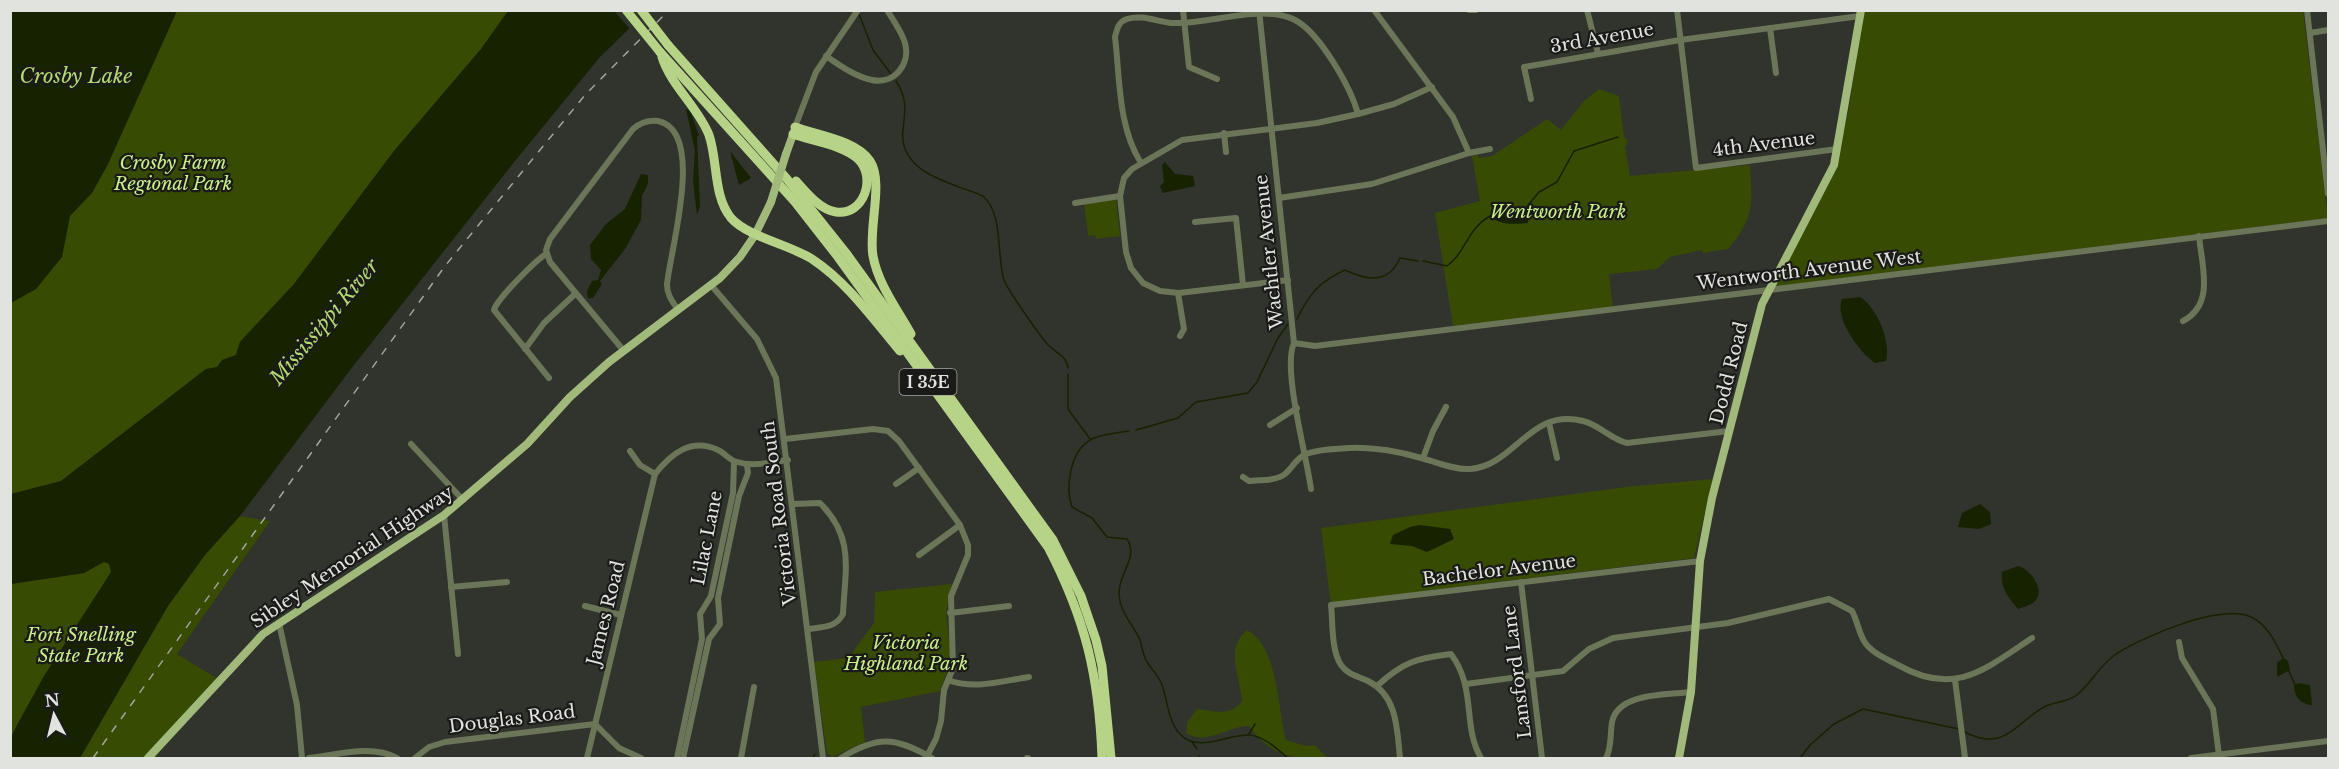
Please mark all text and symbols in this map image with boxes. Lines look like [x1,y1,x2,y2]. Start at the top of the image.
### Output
street label: 3rd Avenue [1549,18,1655,58]
water label: Crosby Lake [20,64,132,88]
street label: 4th Avenue [1712,127,1816,161]
park label: Crosby Farm Regional Park [113,152,232,195]
street label: Wachtler Avenue [1250,173,1288,332]
park label: Wentworth Park [1490,201,1626,223]
street label: Wentworth Avenue West [1694,245,1923,295]
water label: Mississippi River [264,254,384,391]
street label: Dodd Road [1706,319,1752,427]
road number: I 35E [900,369,956,395]
street label: Victoria Road South [757,420,801,607]
street label: Sibley Memorial Highway [246,481,458,633]
street label: Lilac Lane [687,489,727,587]
street label: Bachelor Avenue [1421,550,1577,590]
street label: James Road [582,558,630,670]
street label: Lansford Lane [1498,604,1536,740]
park label: Fort Snelling State Park [25,624,137,667]
park label: Victoria Highland Park [843,632,968,675]
north arrow [24,685,84,745]
text: N [43,689,61,711]
street label: Douglas Road [447,700,577,738]

